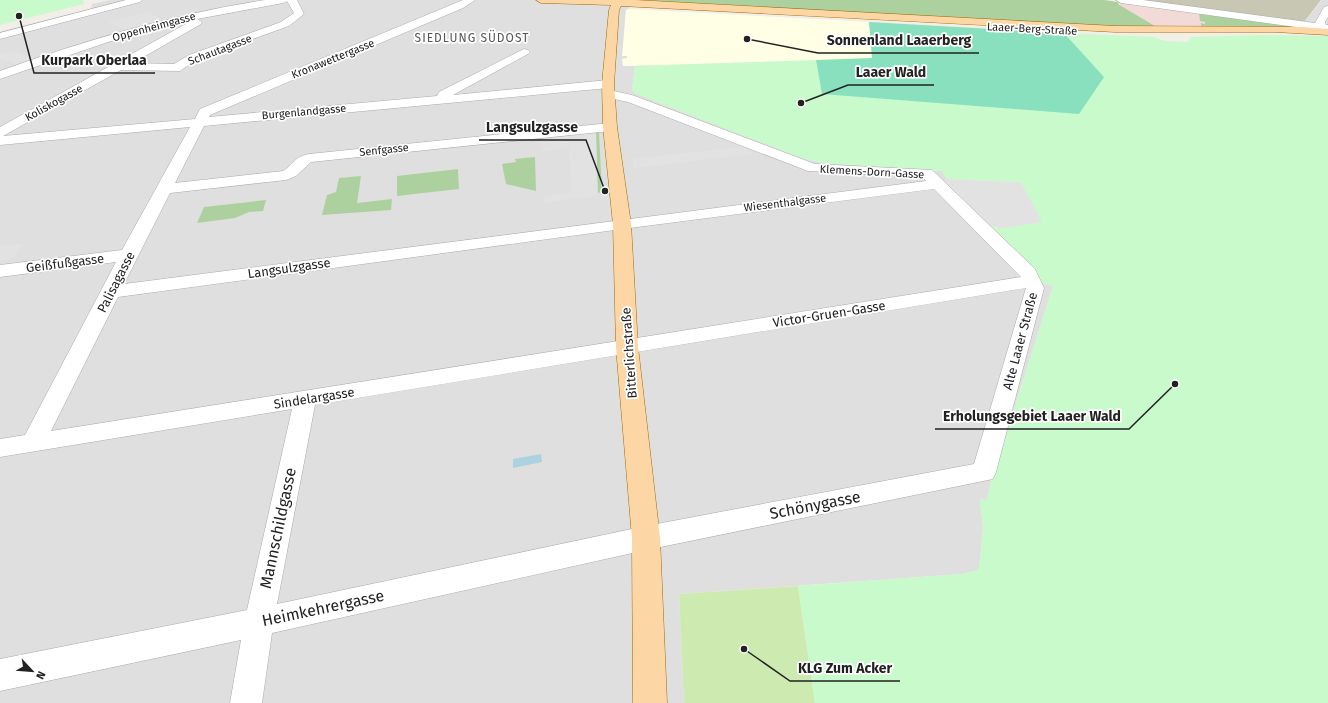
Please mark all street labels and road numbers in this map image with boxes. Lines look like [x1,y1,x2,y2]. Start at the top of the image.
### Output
street label: Oppenheimgasse [111,10,197,44]
street label: Laaer-Berg-Straße [987,20,1077,38]
street label: Schautagasse [186,32,254,68]
street label: Kronawettergasse [290,36,376,82]
street label: Koliskogasse [23,82,85,124]
street label: Burgenlandgasse [261,102,347,122]
street label: Senfgasse [359,141,409,159]
street label: Klemens-Dorn-Gasse [819,163,925,181]
street label: Wiesenthalgasse [743,192,827,214]
street label: Palisagasse [94,249,138,315]
street label: Geißfußgasse [25,251,105,275]
street label: Langsulzgasse [247,255,331,281]
street label: Alte Laaer Straße [1000,291,1040,391]
street label: Victor-Gruen-Gasse [772,298,886,330]
street label: Bitterlichstraße [618,307,640,399]
street label: Sindelargasse [273,384,355,412]
street label: Mannschildgasse [256,466,300,590]
street label: Schönygasse [768,487,862,523]
street label: Heimkehrergasse [260,586,386,630]

